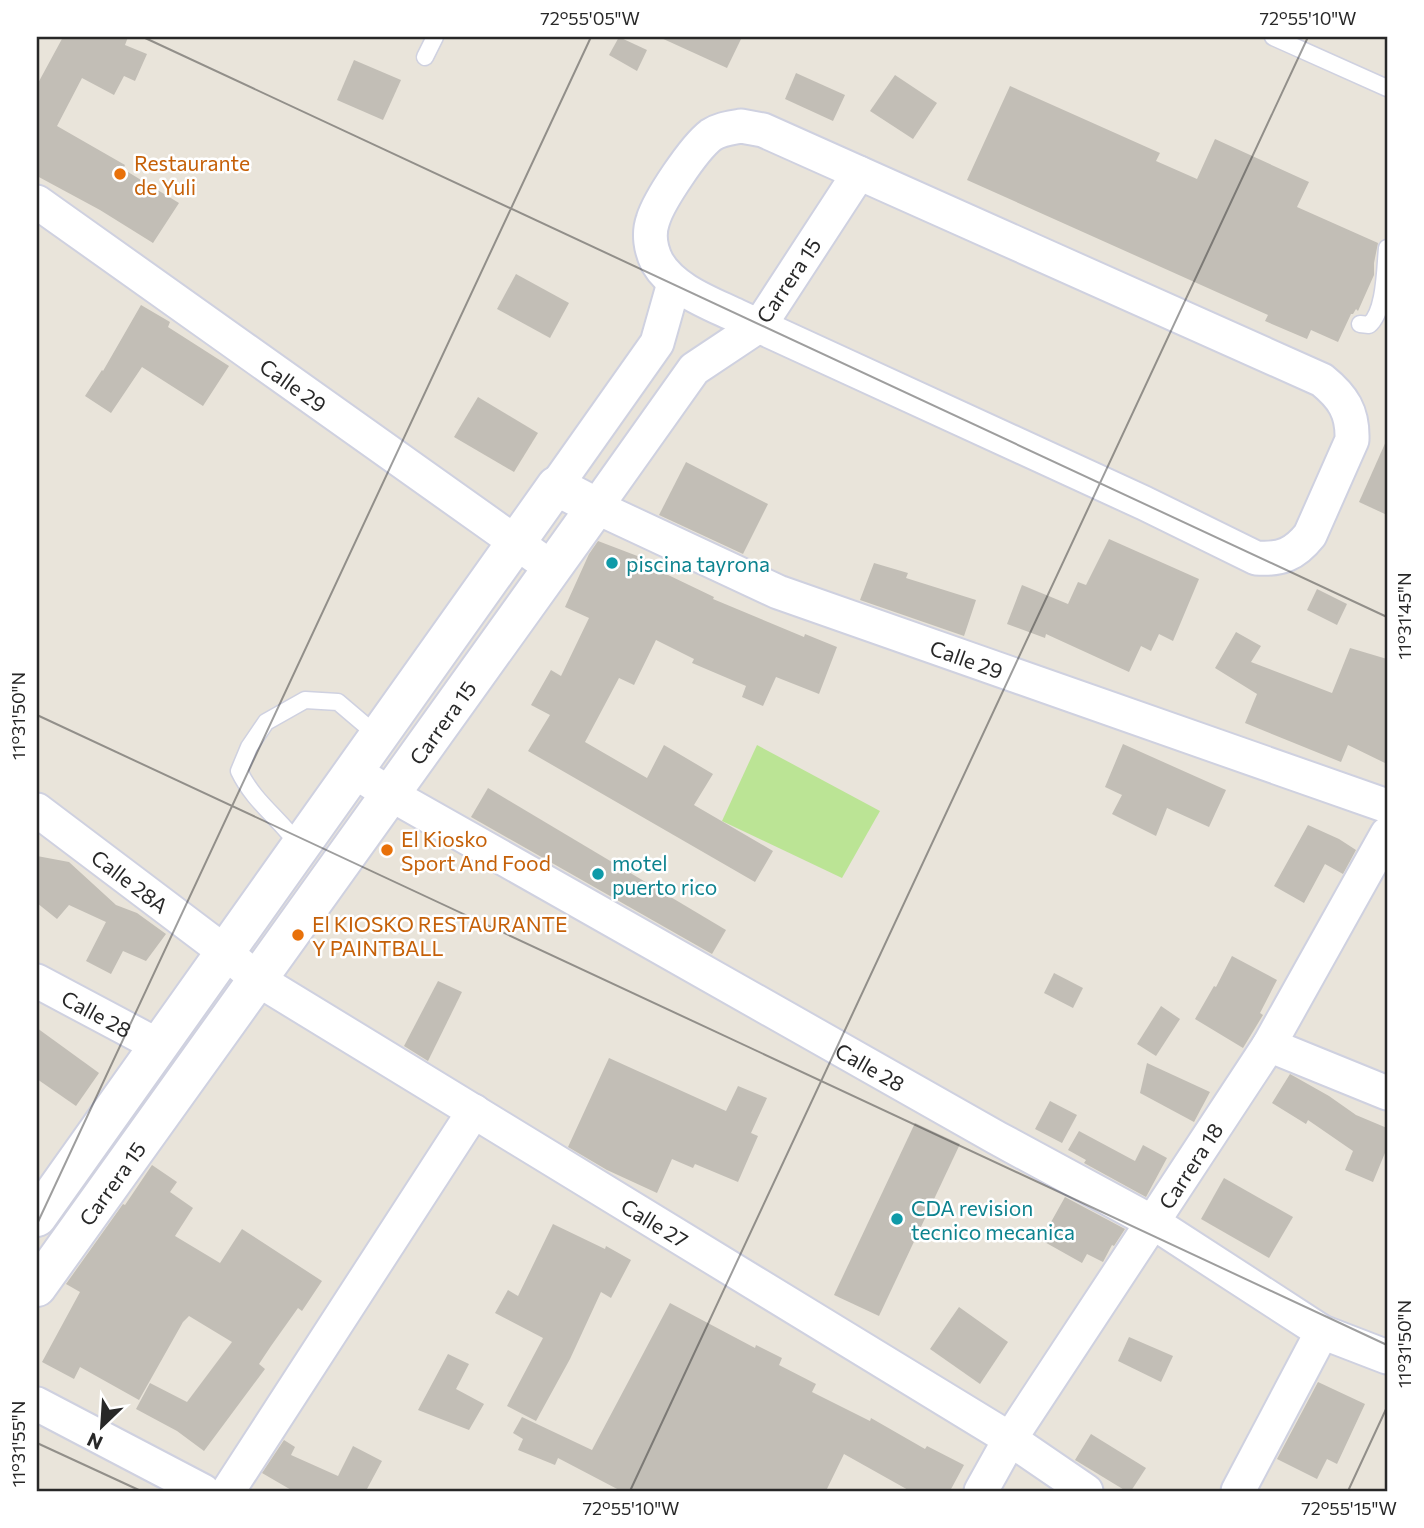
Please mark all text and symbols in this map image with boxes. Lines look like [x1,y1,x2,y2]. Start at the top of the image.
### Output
text: 72°55'05"W [540,7,640,29]
text: 72°55'10"W [1260,7,1356,29]
place label: Restaurante de Yuli [134,150,250,199]
marker: Restaurante de Yuli [112,166,128,182]
street label: Carrera 15 [750,233,826,327]
street label: Calle 29 [256,352,332,417]
place label: piscina tayrona [626,551,770,576]
marker: piscina tayrona [604,555,620,571]
text: 11°31'45"N [1393,572,1415,660]
street label: Calle 29 [927,634,1007,683]
text: 11°31'50"N [7,672,29,760]
street label: Carrera 15 [403,675,480,769]
place label: El Kiosko Sport And Food [401,826,551,875]
marker: El Kiosko Sport And Food [379,842,395,858]
street label: Calle 28A [87,844,174,917]
place label: motel puerto rico [612,850,717,899]
marker: motel puerto rico [590,866,606,882]
place label: El KIOSKO RESTAURANTE Y PAINTBALL [312,911,568,960]
marker: El KIOSKO RESTAURANTE Y PAINTBALL [290,927,306,943]
street label: Calle 28 [58,984,136,1042]
street label: Calle 28 [831,1037,909,1096]
street label: Carrera 18 [1153,1118,1227,1213]
street label: Carrera 15 [73,1136,150,1230]
street label: Calle 27 [617,1192,693,1252]
place label: CDA revision tecnico mecanica [911,1195,1075,1244]
marker: CDA revision tecnico mecanica [889,1211,905,1227]
text: 11°31'50"N [1393,1300,1415,1388]
north arrow [66,1392,136,1462]
text: 11°31'55"N [7,1401,29,1487]
text: N [83,1428,106,1455]
text: 72°55'10"W [583,1497,679,1519]
text: 72°55'15"W [1301,1497,1397,1519]

